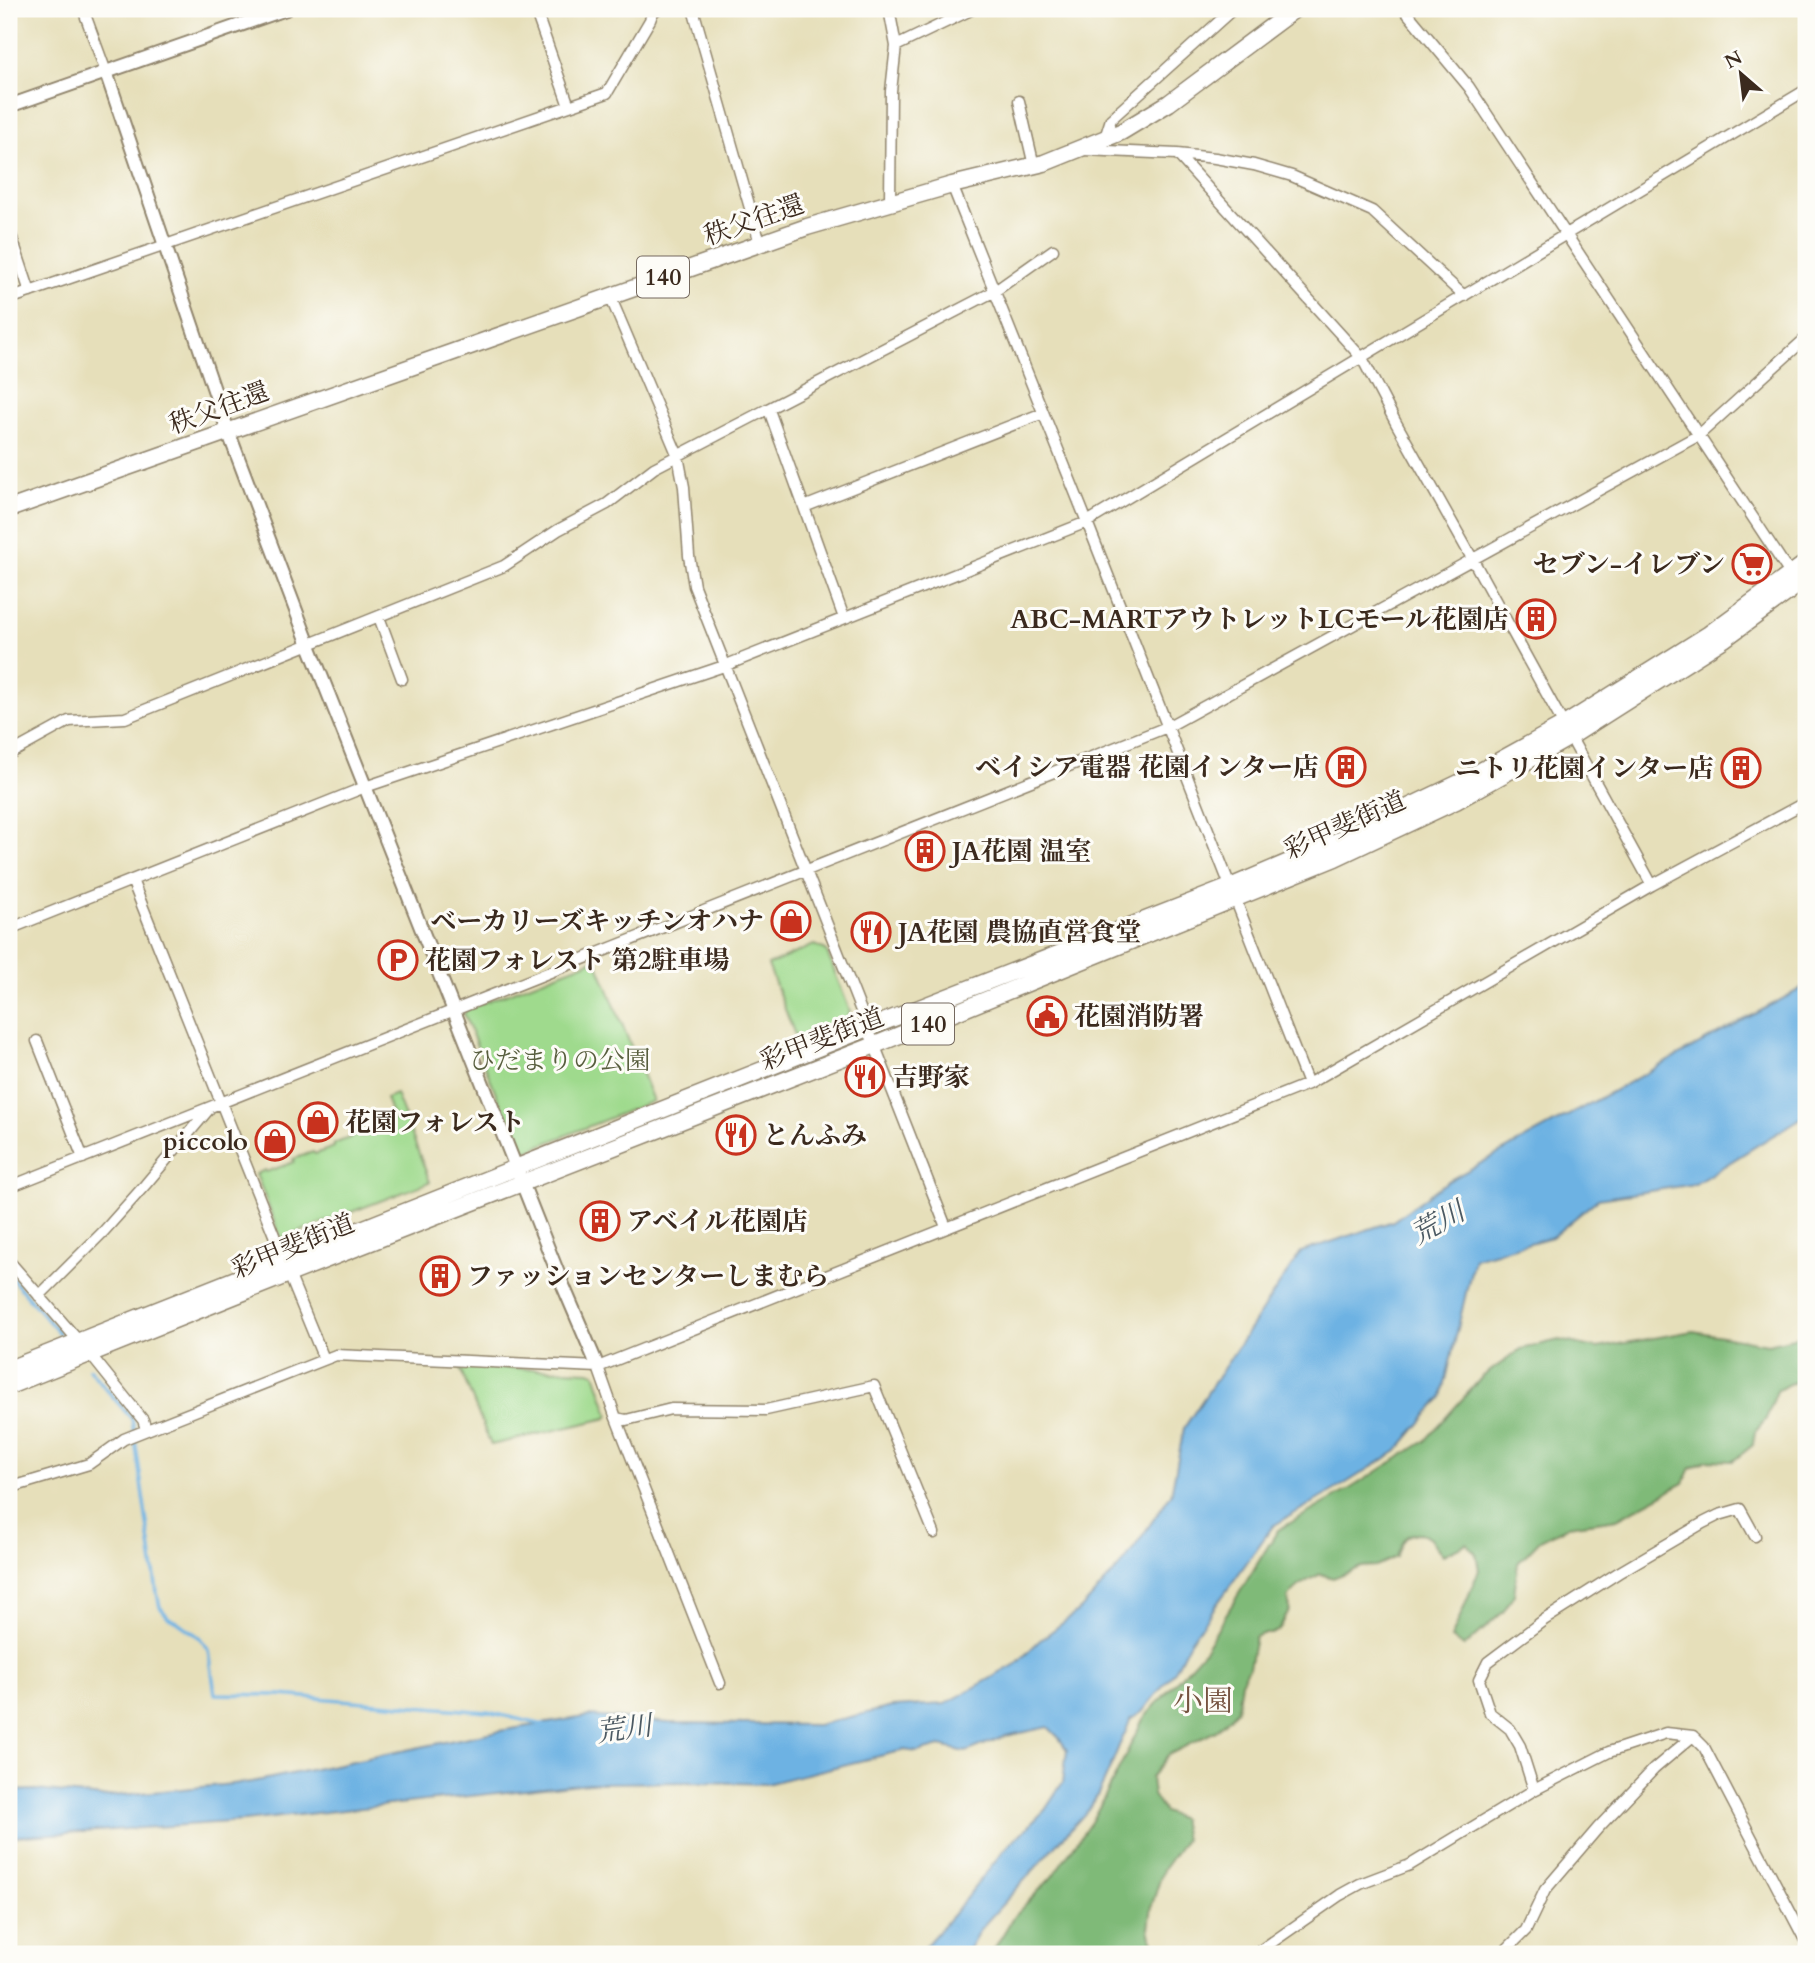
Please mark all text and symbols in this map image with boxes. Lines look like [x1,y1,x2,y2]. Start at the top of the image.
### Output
north arrow [1706,38,1776,108]
text: N [1720,44,1747,75]
street label: 秩父往還 [699,187,809,253]
road number: 140 [637,256,689,298]
street label: 秩父往還 [164,374,274,442]
supermarket icon: セブン-イレブン [1731,543,1773,585]
place label: セブン-イレブン [1533,547,1725,582]
building icon: ABC-MARTアウトレットLCモール花園店 [1515,598,1557,640]
place label: ABC-MARTアウトレットLCモール花園店 [1010,602,1509,637]
building icon: ベイシア電器 花園インター店 [1325,746,1367,788]
building icon: ニトリ花園インター店 [1720,747,1762,789]
place label: ベイシア電器 花園インター店 [975,750,1319,785]
place label: ニトリ花園インター店 [1455,751,1714,786]
street label: 彩甲斐街道 [1278,783,1412,867]
building icon: JA花園 温室 [904,830,946,872]
place label: JA花園 温室 [948,834,1092,869]
shop icon: ベーカリーズキッチンオハナ [770,900,812,942]
place label: ベーカリーズキッチンオハナ [430,904,764,939]
restaurant icon: JA花園 農協直営食堂 [850,911,892,953]
place label: JA花園 農協直営食堂 [894,915,1142,950]
parking icon: 花園フォレスト 第2駐車場 [377,939,419,981]
place label: 花園フォレスト 第2駐車場 [425,943,729,978]
public building icon: 花園消防署 [1026,995,1068,1037]
street label: 彩甲斐街道 [755,999,889,1079]
place label: 花園消防署 [1074,999,1204,1034]
road number: 140 [902,1004,954,1044]
park label: ひだまりの公園 [469,1043,651,1078]
restaurant icon: 吉野家 [844,1056,886,1098]
place label: 吉野家 [892,1060,970,1095]
shop icon: 花園フォレスト [297,1101,339,1143]
place label: 花園フォレスト [345,1105,525,1140]
restaurant icon: とんふみ [715,1114,757,1156]
place label: とんふみ [763,1118,867,1153]
shop icon: piccolo [254,1120,296,1162]
place label: piccolo [163,1124,248,1159]
water label: 荒川 [1404,1191,1474,1253]
building icon: アベイル花園店 [579,1200,621,1242]
place label: アベイル花園店 [627,1204,808,1239]
street label: 彩甲斐街道 [226,1205,360,1287]
building icon: ファッションセンターしまむら [419,1255,461,1297]
place label: ファッションセンターしまむら [467,1259,829,1294]
district label: 小園 [1173,1681,1233,1722]
water label: 荒川 [594,1706,657,1752]

